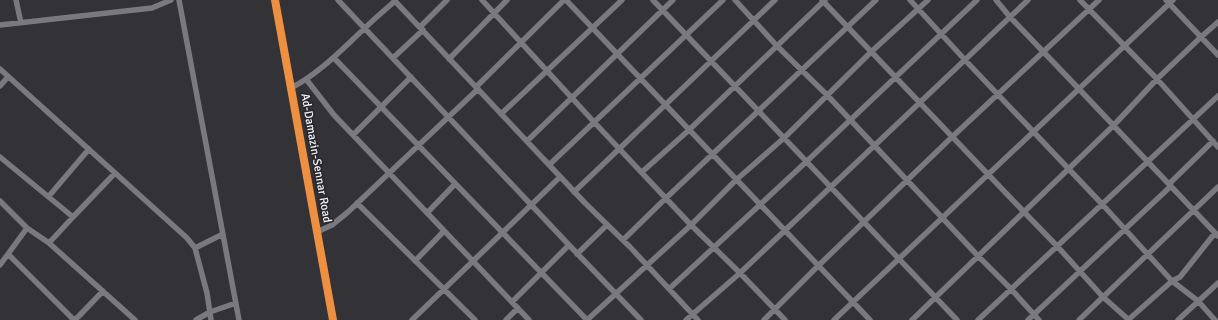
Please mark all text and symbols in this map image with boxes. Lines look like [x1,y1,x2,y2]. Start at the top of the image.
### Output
street label: Ad-Damazin-Sennar Road [297,92,335,224]

